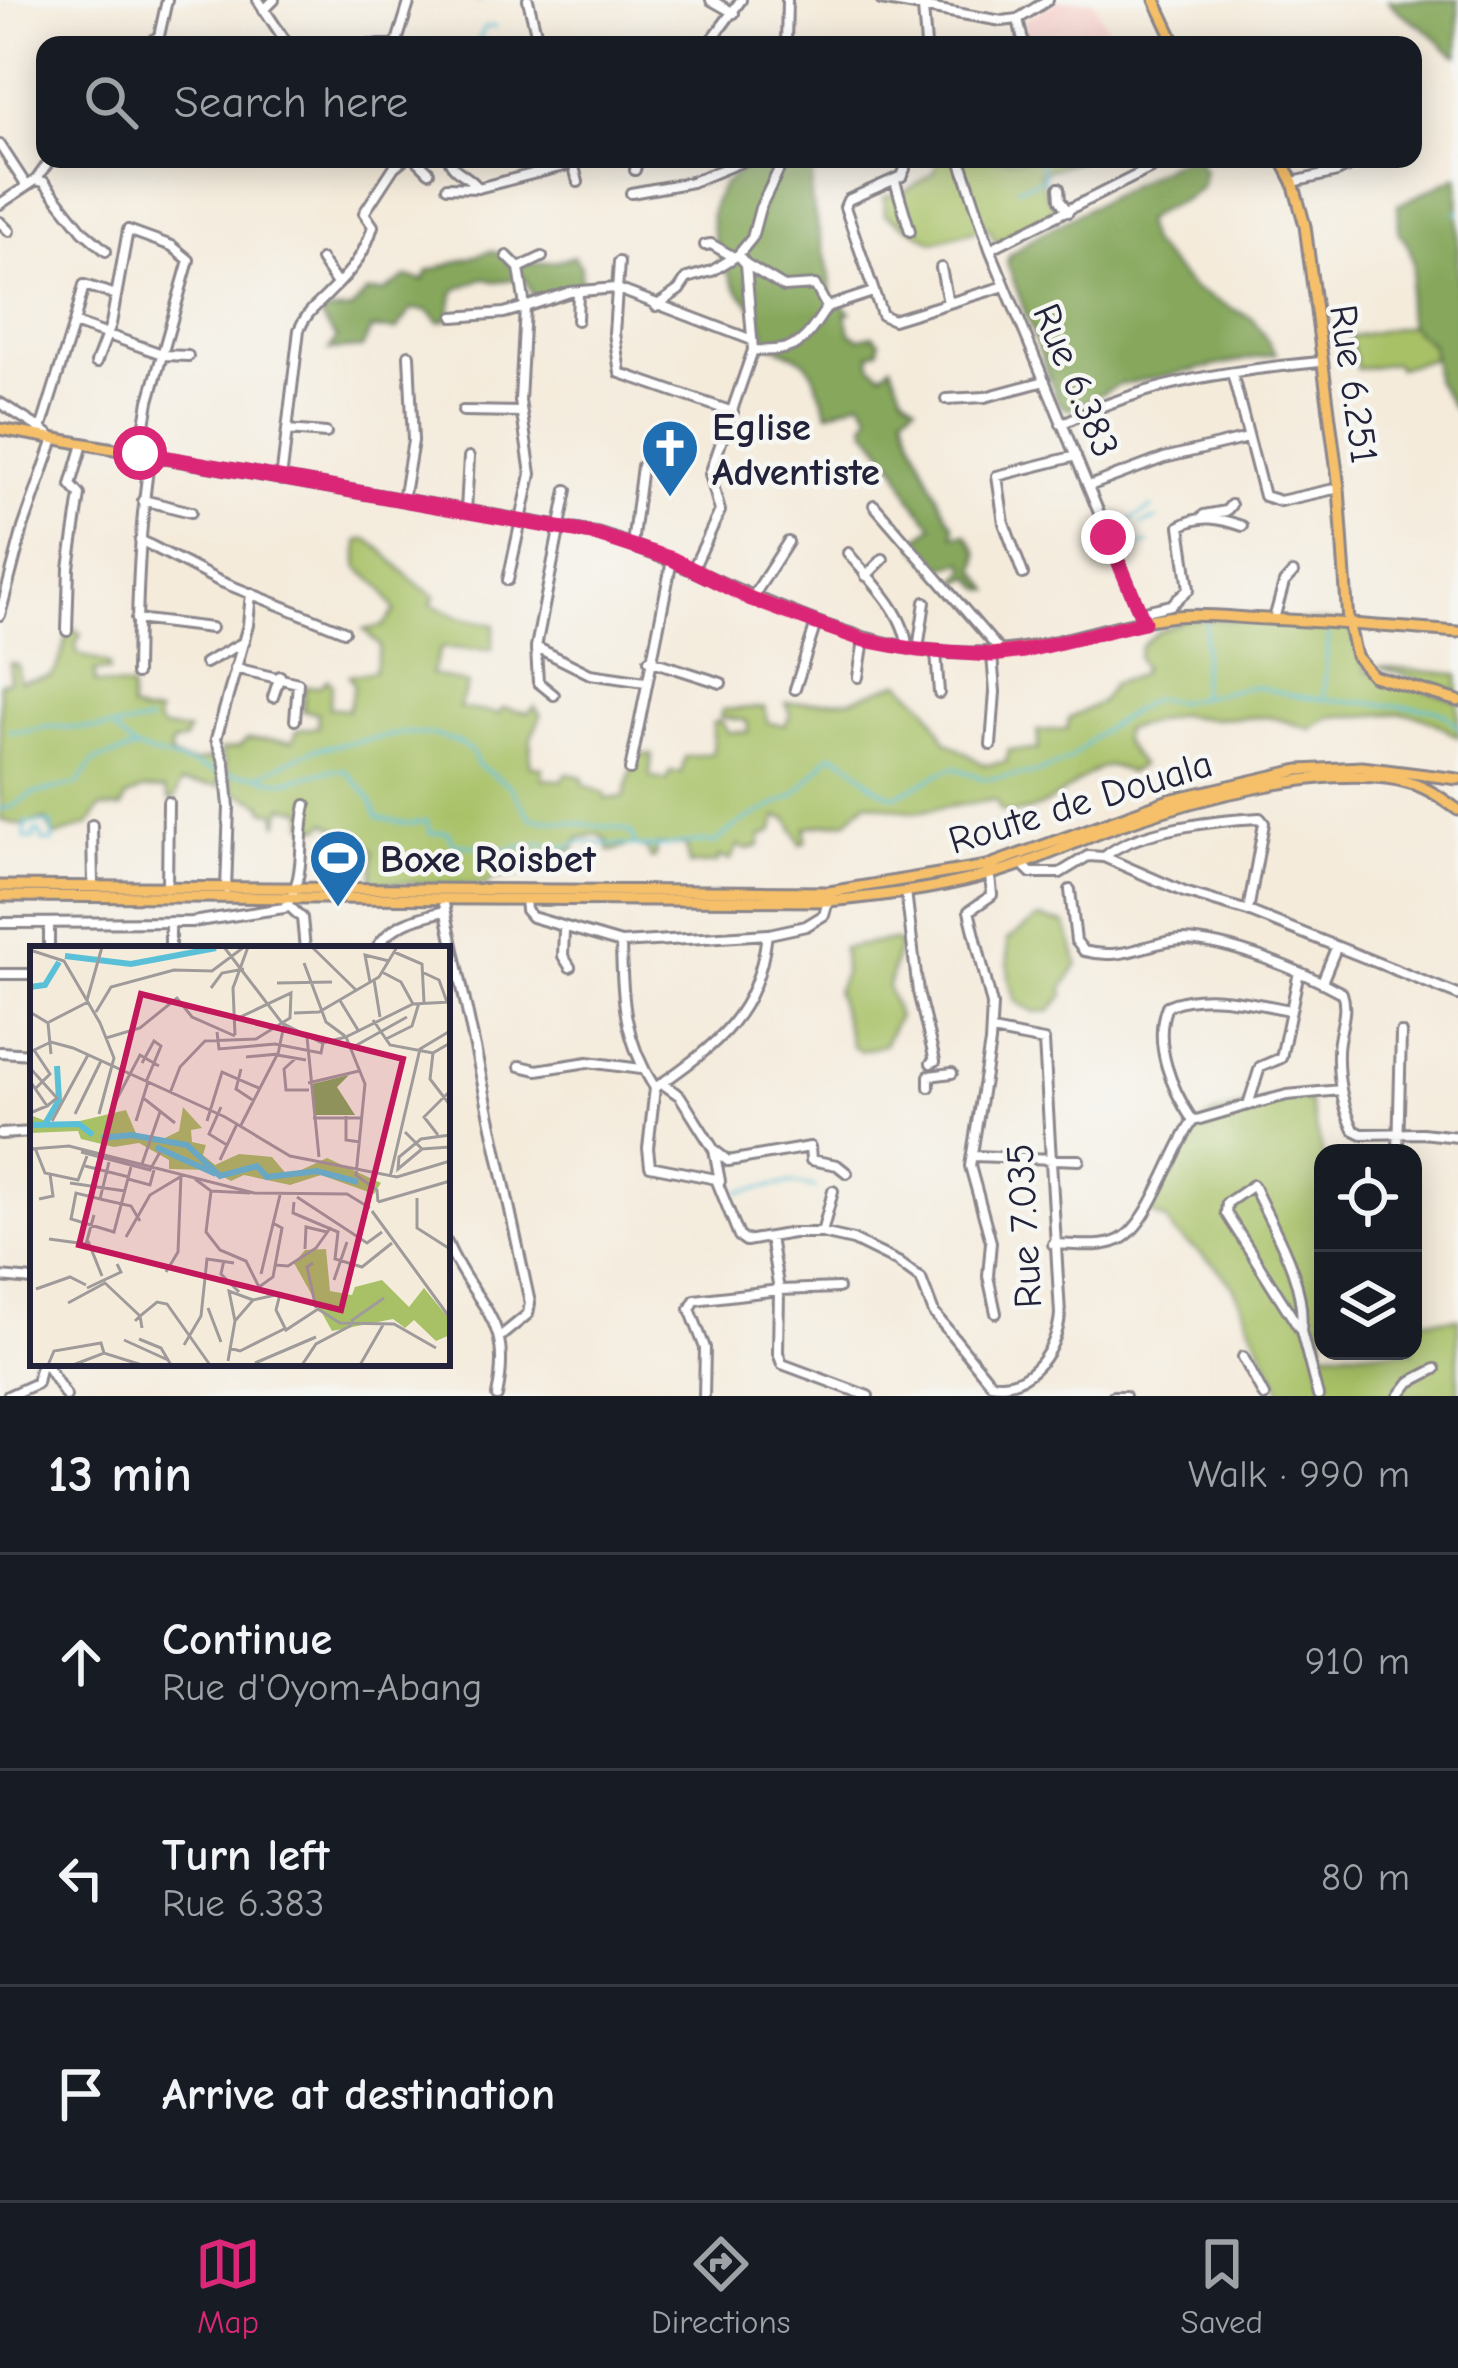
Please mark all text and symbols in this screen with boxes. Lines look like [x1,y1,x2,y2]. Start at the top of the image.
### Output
search box [36,36,1422,168]
icon: search [78,69,144,135]
text: Search here [174,76,408,128]
street label: Rue 6.383 [1023,297,1128,464]
street label: Rue 6.251 [1320,302,1387,466]
place label: Eglise Adventiste [712,405,880,495]
church icon: Eglise Adventiste [639,417,701,499]
route start [113,426,167,480]
route end [1081,510,1135,564]
street label: Route de Douala [943,741,1218,864]
sports icon: Boxe Roisbet [307,827,369,909]
place label: Boxe Roisbet [380,837,597,882]
inset map [30,946,450,1366]
street label: Rue 7.035 [998,1142,1051,1309]
map controls [1314,1144,1422,1360]
button: locate [1314,1144,1422,1252]
button: layers [1314,1252,1422,1360]
text: 13 min [48,1445,192,1504]
text: Walk · 990 m [1188,1452,1410,1497]
text: Continue [162,1613,332,1665]
icon: ahead [48,1629,114,1695]
text: 910 m [1305,1639,1410,1684]
text: Rue d'Oyom-Abang [162,1665,483,1710]
text: Turn left [162,1829,329,1881]
icon: left [48,1845,114,1911]
text: 80 m [1321,1855,1410,1900]
text: Rue 6.383 [162,1881,324,1926]
icon: arrive [48,2061,114,2127]
text: Arrive at destination [162,2068,555,2120]
tab: Map [195,2231,261,2341]
tab: Directions [651,2231,791,2341]
tab: Saved [1181,2231,1263,2341]

